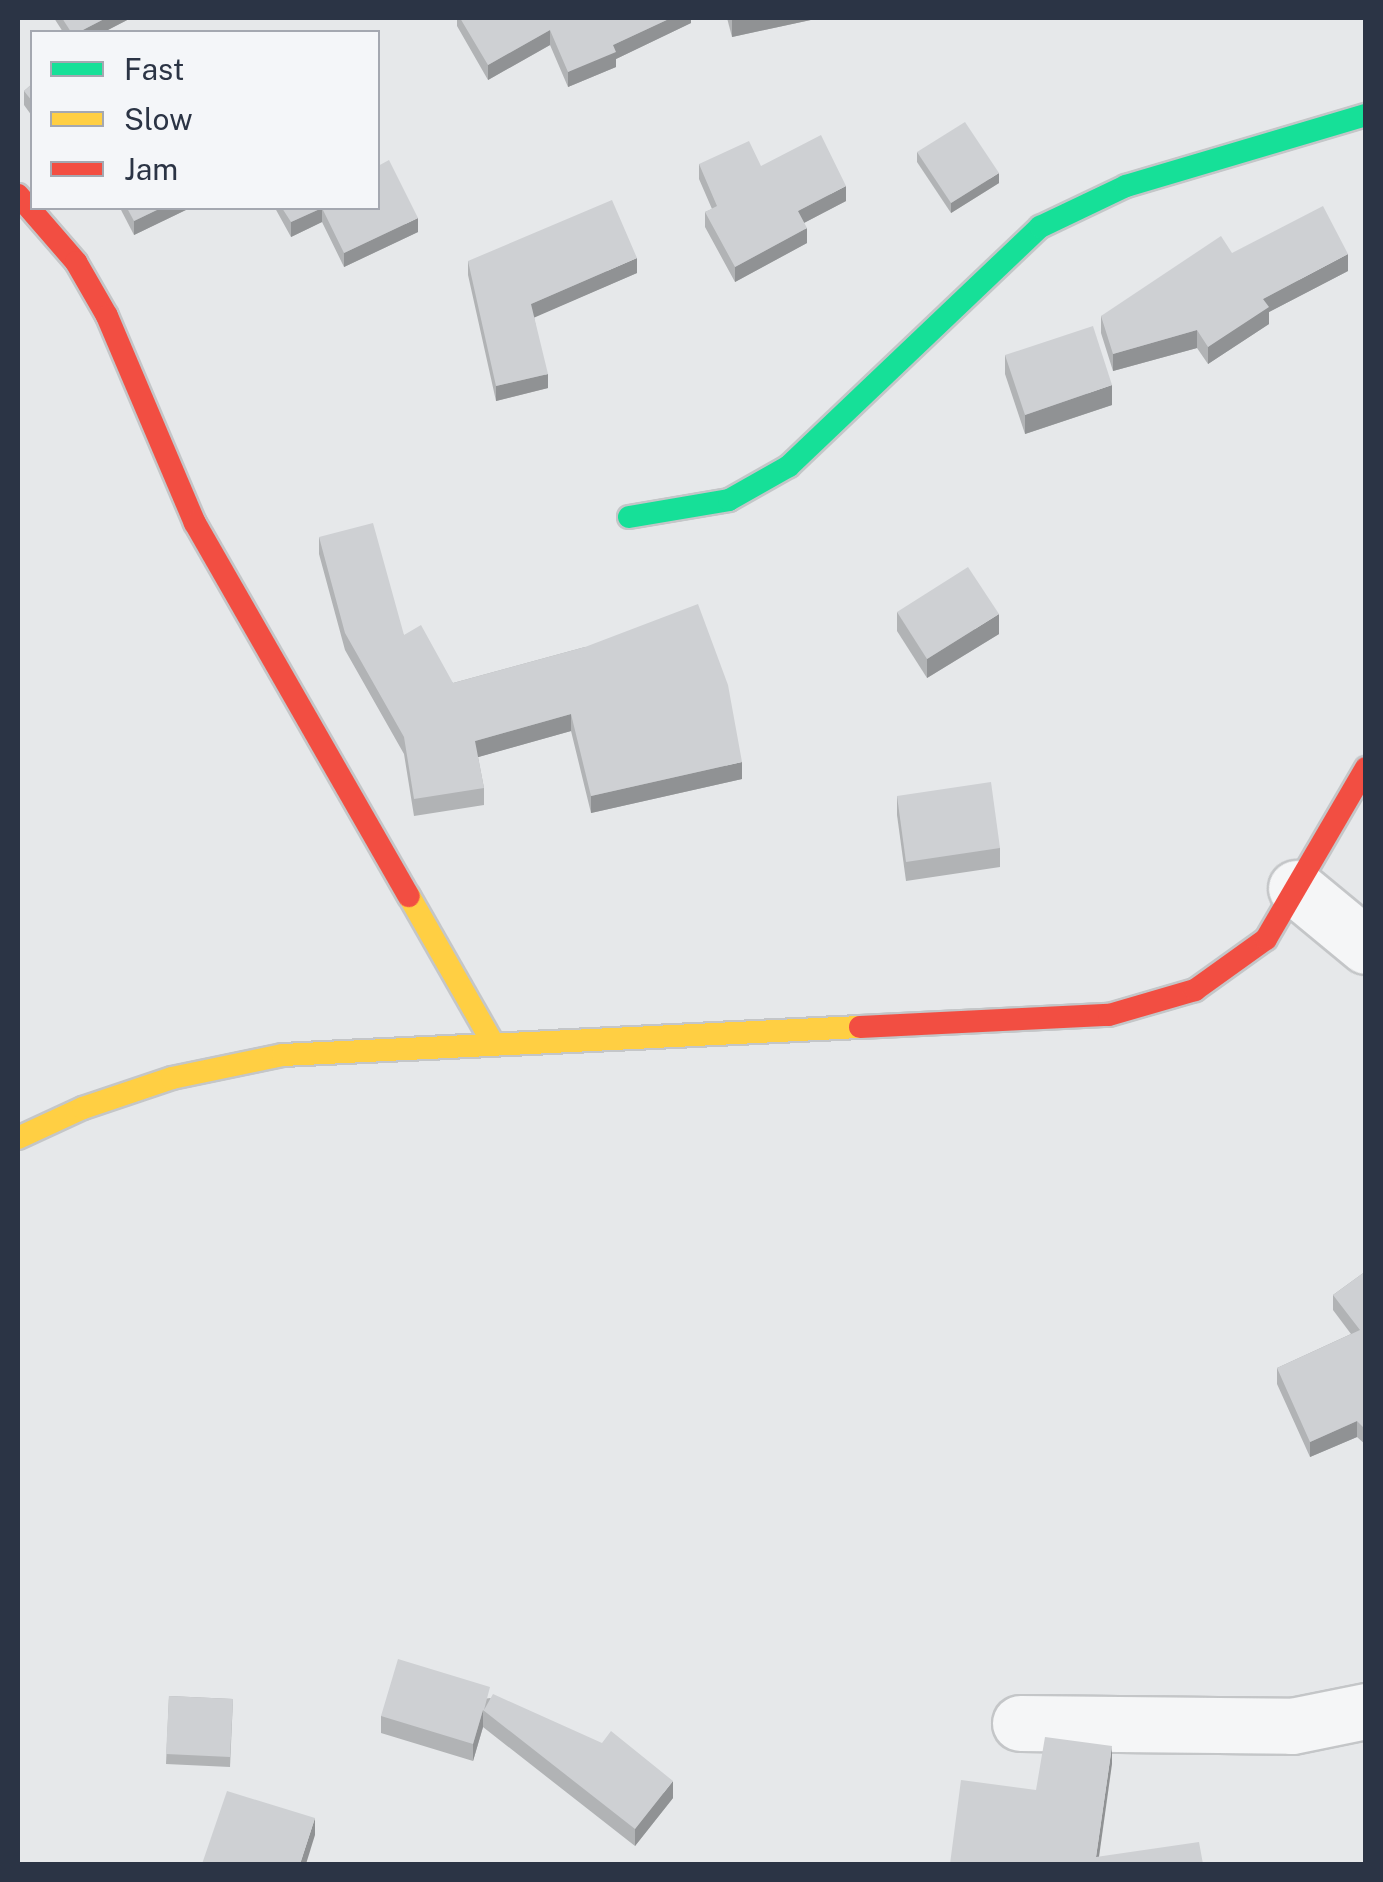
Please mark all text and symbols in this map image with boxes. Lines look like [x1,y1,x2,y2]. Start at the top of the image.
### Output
legend [30,30,380,210]
text: Fast [124,51,184,87]
text: Slow [124,101,193,137]
text: Jam [124,151,178,187]

